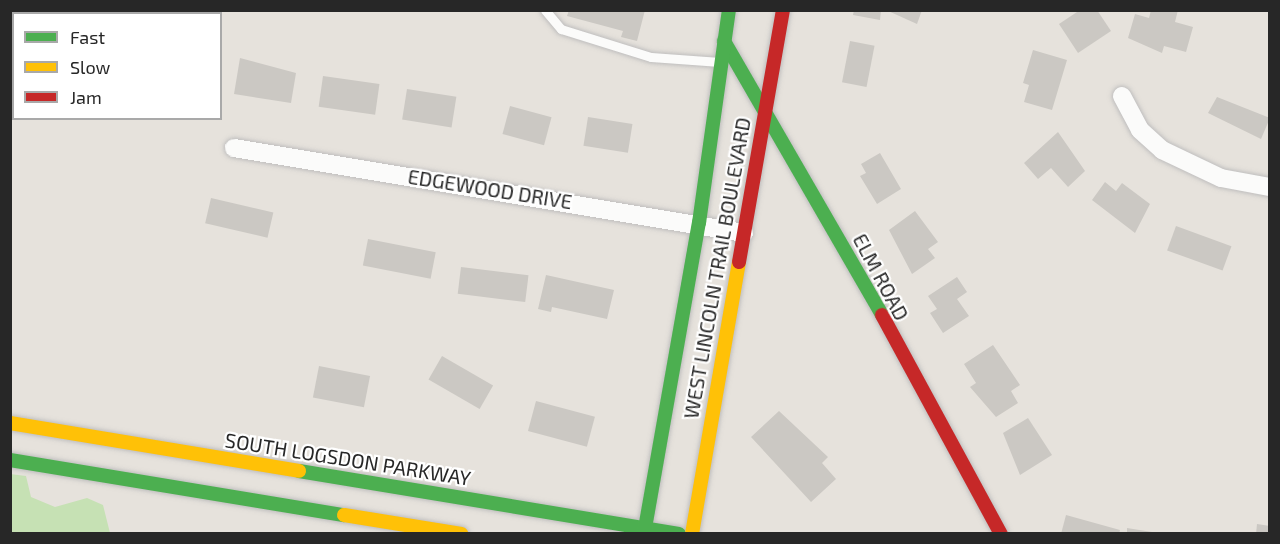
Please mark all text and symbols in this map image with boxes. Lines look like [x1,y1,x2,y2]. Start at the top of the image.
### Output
legend [12,12,222,120]
text: Fast [70,26,105,48]
text: Slow [70,56,110,78]
text: Jam [70,86,102,108]
street label: WEST LINCOLN TRAIL BOULEVARD [679,115,755,421]
street label: EDGEWOOD DRIVE [406,164,574,214]
street label: ELM ROAD [848,229,914,325]
street label: SOUTH LOGSDON PARKWAY [223,428,473,490]

